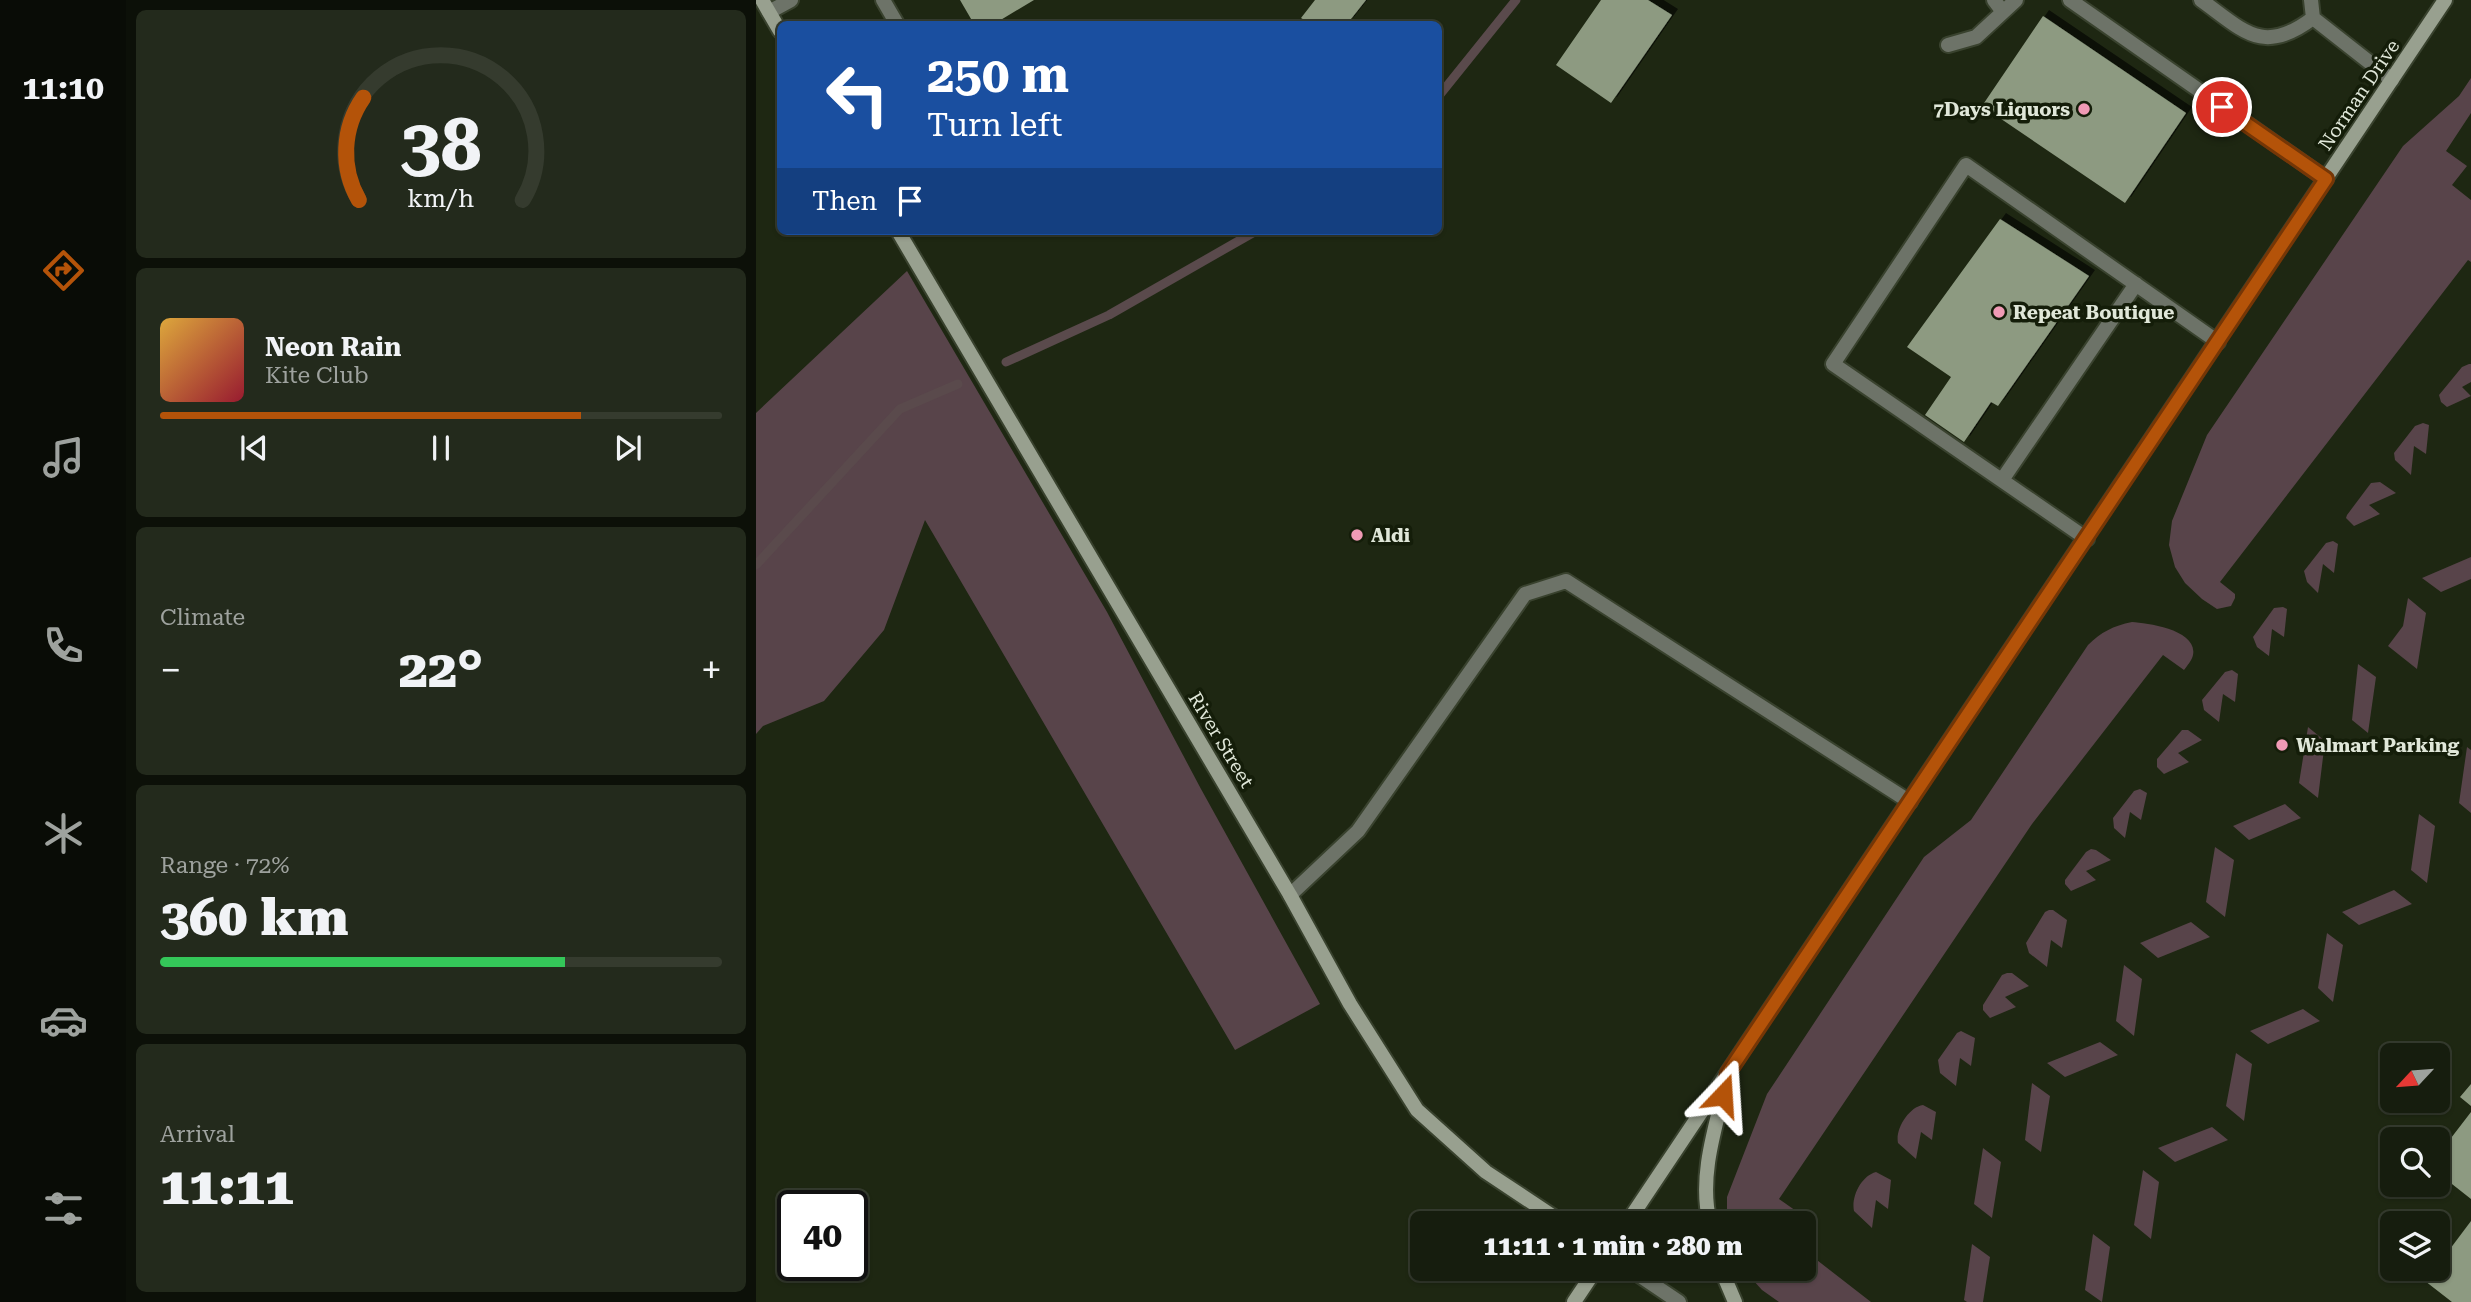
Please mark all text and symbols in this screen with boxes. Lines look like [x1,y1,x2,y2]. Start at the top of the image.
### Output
street label: Norman Drive [2313,35,2405,155]
text: 250 m [927,47,1069,104]
icon: left [812,49,903,140]
text: 11:10 [22,69,104,107]
pin [2192,77,2252,137]
icon: arrive [2203,88,2241,126]
place label: 7Days Liquors [1933,98,2070,121]
marker: 7Days Liquors [2076,101,2092,117]
text: 38 [400,104,482,189]
text: Turn left [927,106,1062,144]
icon: arrive [891,182,929,220]
text: km/h [408,184,474,213]
text: Then [812,186,877,216]
icon: directions [39,246,88,295]
place label: Repeat Boutique [2013,301,2174,324]
marker: Repeat Boutique [1991,304,2007,320]
text: Neon Rain [265,332,401,362]
text: Kite Club [265,362,369,389]
icon: previous [235,429,273,467]
icon: pause [422,429,460,467]
icon: next [609,429,647,467]
icon: music [39,433,88,482]
place label: Aldi [1371,524,1410,547]
marker: Aldi [1349,527,1365,543]
text: Climate [160,604,245,631]
icon: phone [39,621,88,670]
text: 22° [399,639,483,700]
text: − [160,648,181,692]
text: + [701,648,722,692]
street label: River Street [1183,688,1259,792]
place label: Walmart Parking [2296,734,2460,757]
marker: Walmart Parking [2274,737,2290,753]
icon: climate [39,809,88,858]
text: Range · 72% [160,852,289,879]
text: 360 km [160,887,348,948]
icon: car [39,996,88,1045]
north arrow [2380,1043,2450,1113]
map controls [2380,1043,2450,1281]
position arrow [1686,1058,1760,1132]
text: Arrival [160,1121,235,1148]
button: search [2380,1127,2450,1197]
text: 11:11 [160,1156,294,1217]
icon: filters [39,1184,88,1233]
speed limit sign: 40 [777,1190,868,1281]
button: layers [2380,1211,2450,1281]
text: 11:11 · 1 min · 280 m [1483,1231,1743,1261]

